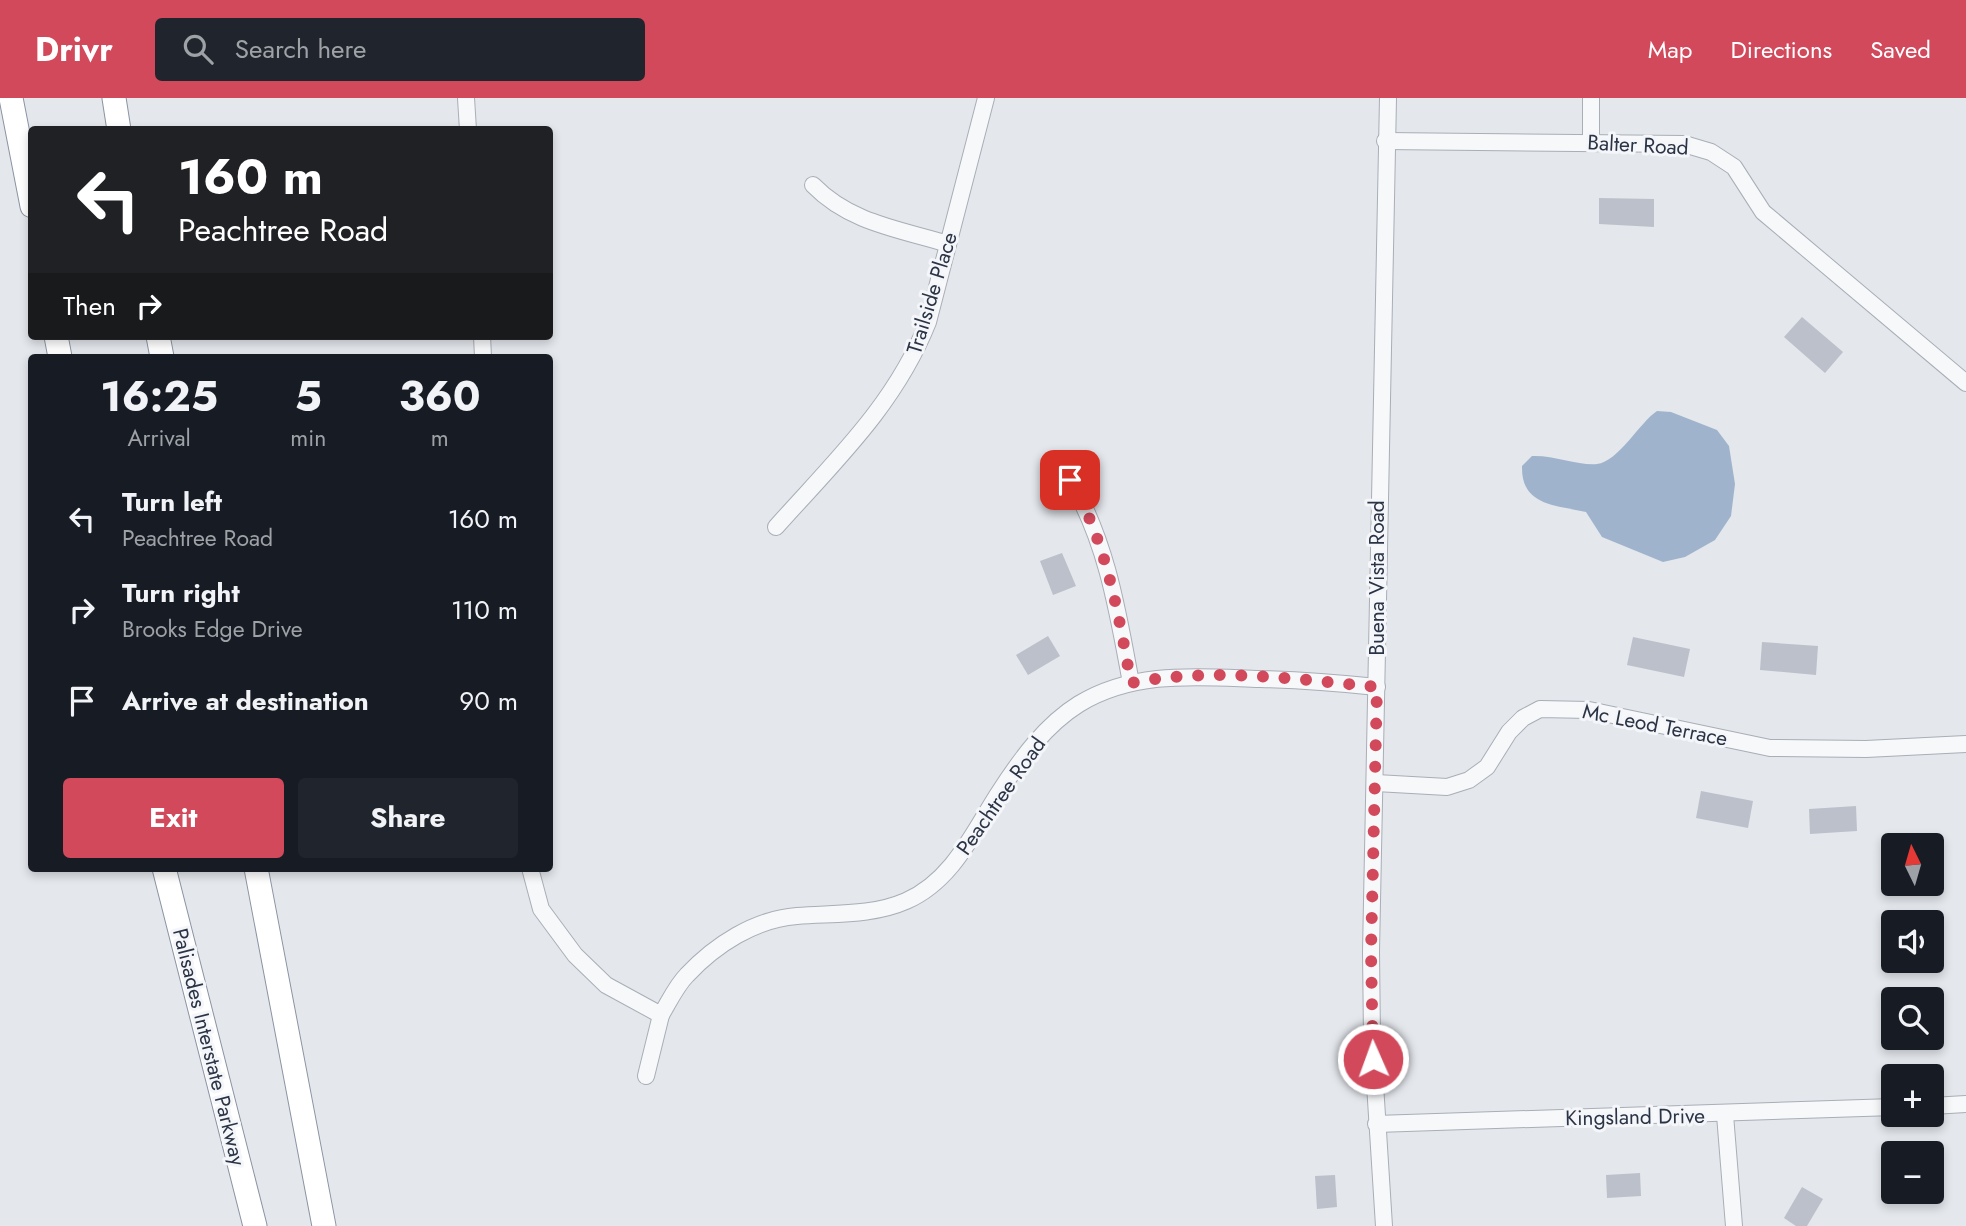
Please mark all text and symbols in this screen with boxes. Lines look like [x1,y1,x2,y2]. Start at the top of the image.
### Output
search box [155,18,645,81]
text: Drivr [35,26,113,73]
icon: search [179,30,217,68]
text: Search here [235,30,366,68]
text: Map [1648,32,1693,67]
text: Directions [1731,32,1832,67]
text: Saved [1870,32,1931,67]
street label: Balter Road [1587,127,1689,163]
text: 160 m [178,142,323,212]
icon: left [63,154,154,245]
text: Peachtree Road [178,207,388,253]
street label: Trailside Place [899,228,965,358]
text: Then [63,287,116,325]
icon: right [130,287,168,325]
text: 16:25 [100,366,218,427]
text: 5 [295,366,322,427]
text: 360 [399,366,481,427]
text: Arrival [127,421,191,455]
text: min [290,421,326,455]
text: m [431,421,449,455]
pin [1040,450,1100,510]
icon: arrive [1051,461,1089,499]
text: Turn left [122,483,222,521]
icon: left [63,500,101,538]
text: 160 m [448,500,518,538]
street label: Buena Vista Road [1362,500,1392,656]
text: Peachtree Road [122,521,273,555]
text: Turn right [122,574,240,612]
icon: right [63,591,101,629]
text: 110 m [451,591,518,629]
text: Brooks Edge Drive [122,612,303,646]
icon: arrive [63,682,101,720]
text: Arrive at destination [122,682,369,720]
text: 90 m [459,682,518,720]
street label: Mc Leod Terrace [1580,696,1730,754]
street label: Peachtree Road [949,731,1053,861]
button: Exit [63,778,284,858]
button: Share [298,778,518,858]
north arrow [1881,833,1944,896]
map controls [1881,833,1944,1204]
button: sound [1881,910,1944,973]
street label: Palisades Interstate Parkway [165,925,253,1170]
button: search [1881,987,1944,1050]
position arrow [1336,1022,1410,1096]
button: + [1881,1064,1944,1127]
street label: Kingsland Drive [1565,1101,1705,1133]
button: − [1881,1141,1944,1204]

